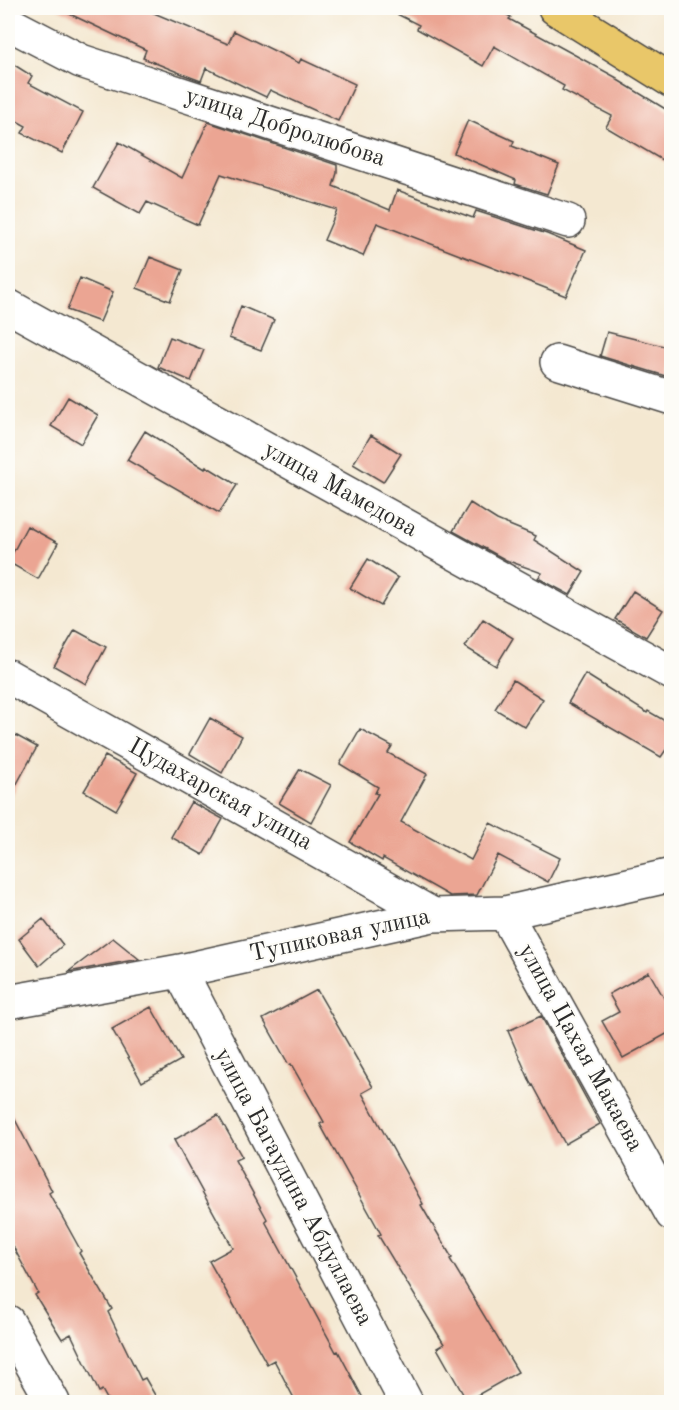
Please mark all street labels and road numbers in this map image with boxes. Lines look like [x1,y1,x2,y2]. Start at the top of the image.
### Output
street label: улица Добролюбова [182,84,388,172]
street label: улица Мамедова [259,438,421,542]
street label: Цудахарская улица [124,735,316,856]
street label: Тупиковая улица [248,905,433,967]
street label: улица Цахая Макаева [513,940,647,1156]
street label: улица Багаудина Абдуллаева [210,1044,377,1330]

